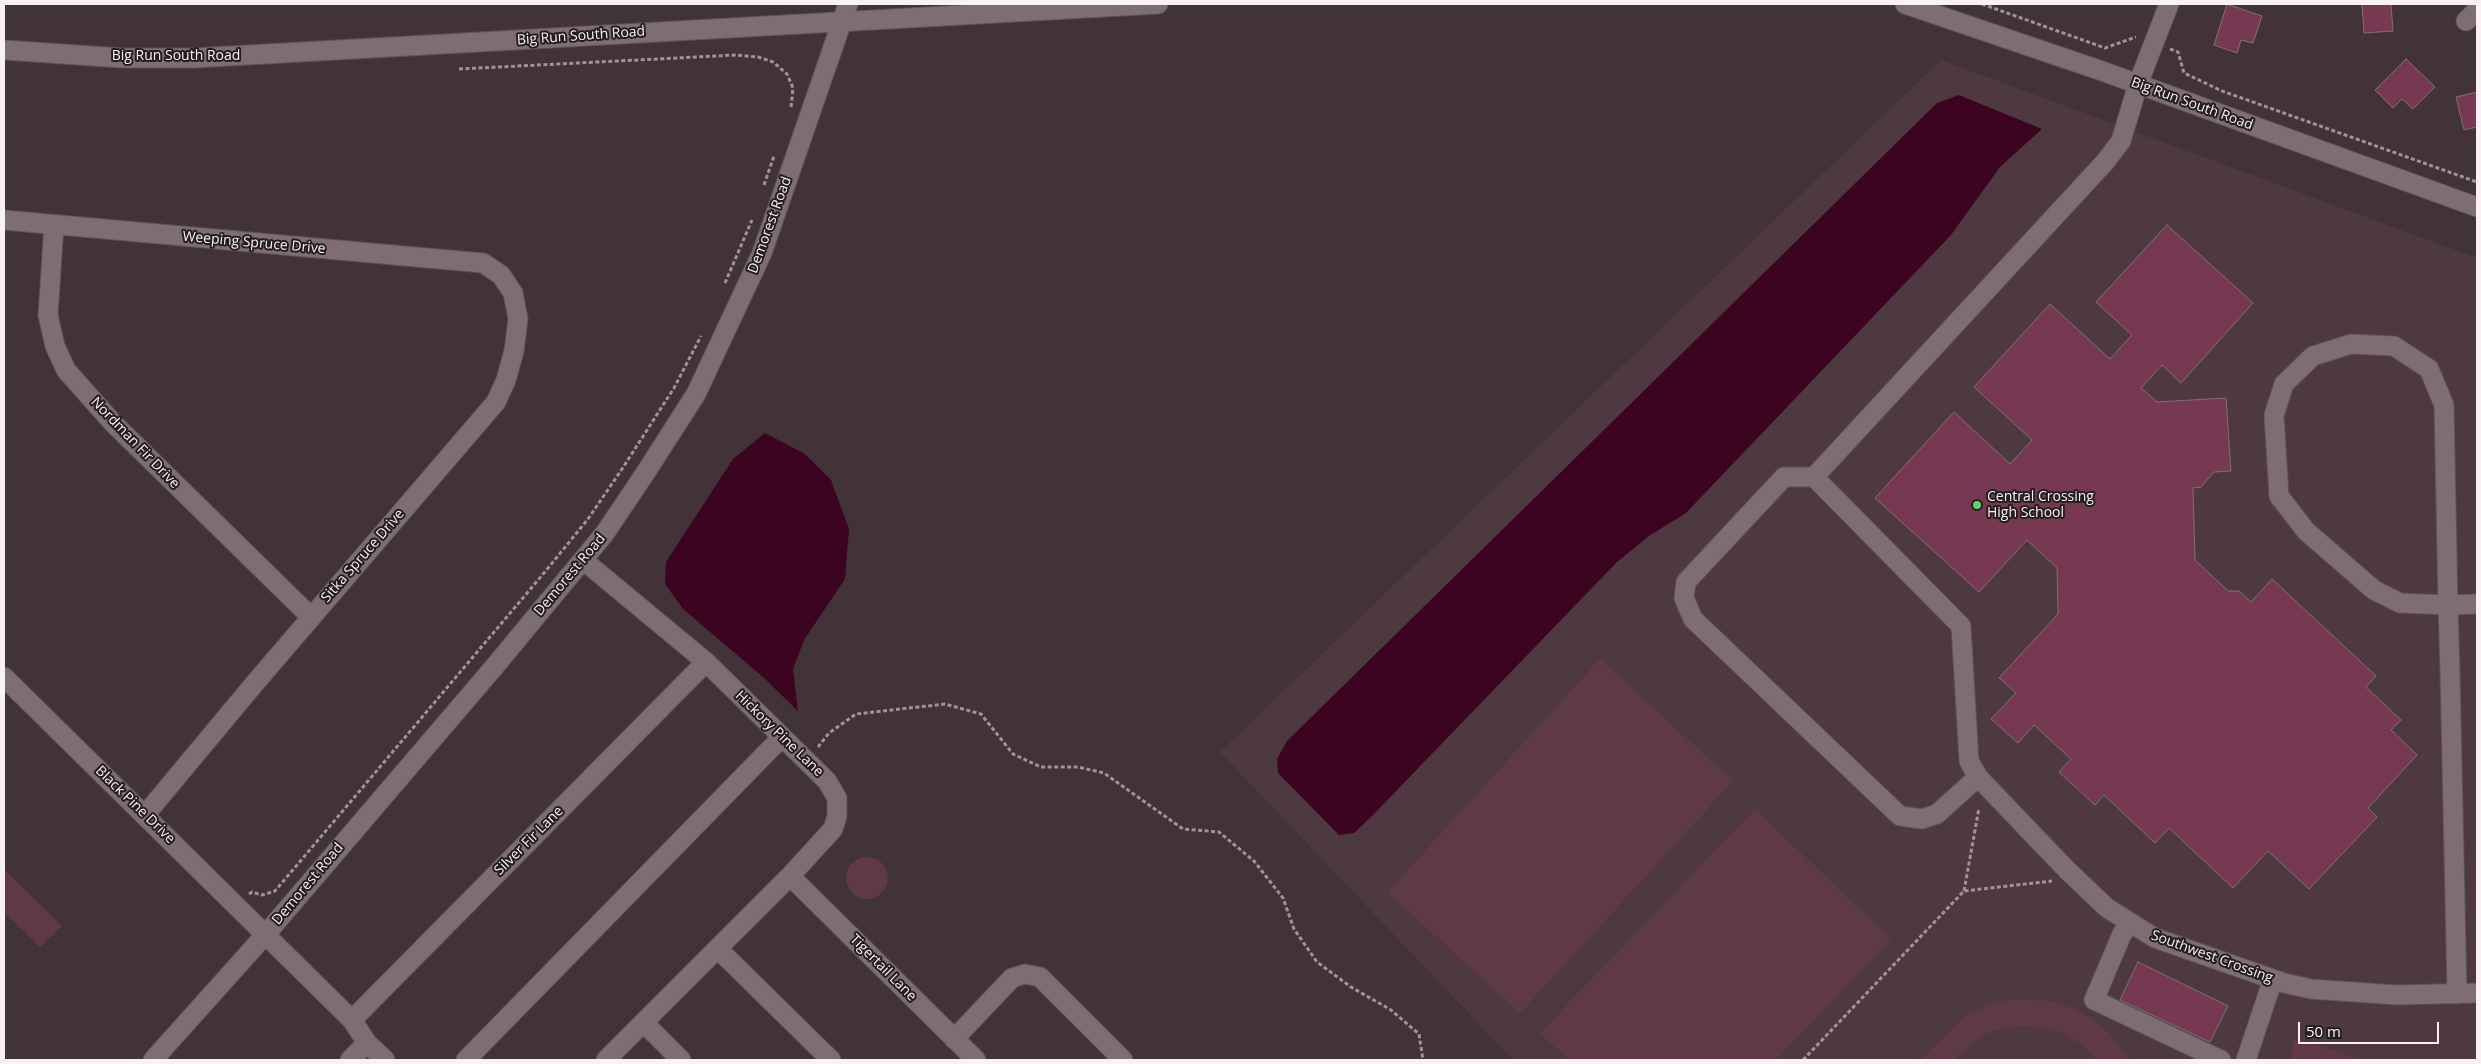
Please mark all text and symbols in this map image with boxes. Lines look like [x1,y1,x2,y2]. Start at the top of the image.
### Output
street label: Big Run South Road [516,23,646,49]
street label: Big Run South Road [112,48,240,64]
street label: Big Run South Road [2129,74,2255,134]
street label: Demorest Road [745,174,795,276]
street label: Weeping Spruce Drive [182,228,326,258]
street label: Nordman Fir Drive [87,394,183,492]
place label: Central Crossing High School [1987,489,2094,522]
marker: Central Crossing High School [1971,499,1983,511]
street label: Sitka Spruce Drive [318,506,408,606]
street label: Demorest Road [531,531,609,619]
street label: Hickory Pine Lane [731,688,827,780]
street label: Black Pine Drive [92,763,178,847]
street label: Silver Fir Lane [491,803,567,879]
street label: Demorest Road [269,840,347,928]
street label: Southwest Crossing [2149,927,2275,987]
street label: Tigertail Lane [846,931,920,1005]
scale bar [2301,1012,2442,1044]
text: 50 m [2306,1021,2341,1041]

